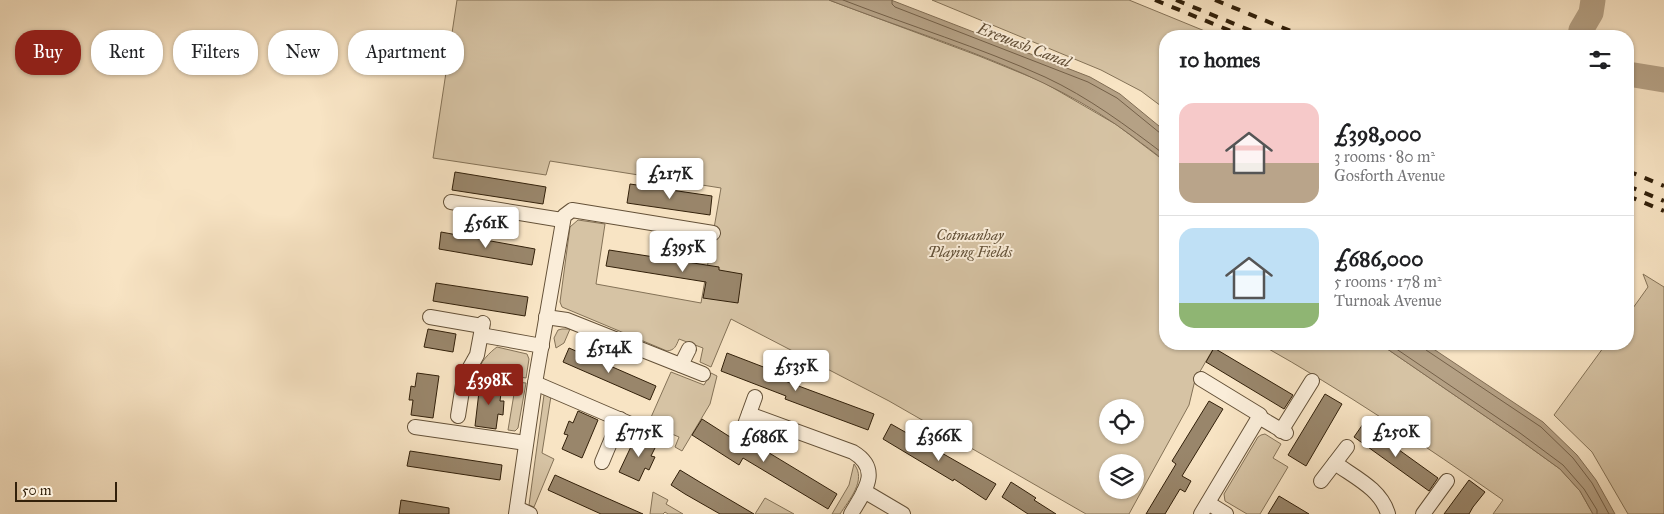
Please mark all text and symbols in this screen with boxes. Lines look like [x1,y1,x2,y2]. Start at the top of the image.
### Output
water label: Erewash Canal [974,18,1075,72]
chip: Buy [15,30,81,75]
chip: Rent [91,30,163,75]
chip: Filters [173,30,258,75]
chip: New [268,30,338,75]
chip: Apartment [348,30,464,75]
icon: filters [1586,46,1614,74]
text: 10 homes [1179,47,1260,73]
text: £398,000 [1334,121,1422,147]
icon: home [1219,123,1279,183]
text: 3 rooms · 80 m² [1334,147,1435,166]
pin: £217K [635,158,705,200]
text: £217K [647,164,693,183]
text: Gosforth Avenue [1334,166,1445,185]
pin: £561K [451,206,521,249]
text: £561K [464,213,508,232]
park label: Cotmanhay Playing Fields [928,226,1013,261]
pin: £395K [648,230,718,273]
text: £395K [661,237,705,256]
text: £686,000 [1334,246,1423,272]
icon: home [1219,248,1279,308]
text: 5 rooms · 178 m² [1334,272,1442,291]
text: Turnoak Avenue [1334,291,1442,310]
pin: £514K [574,332,644,374]
text: £514K [586,338,632,357]
pin: £535K [761,350,831,392]
text: £535K [774,356,818,375]
pin: £398K [454,364,524,406]
text: £398K [466,370,512,389]
map controls [1099,399,1144,499]
button: locate [1099,399,1144,444]
pin: £775K [604,416,674,458]
pin: £250K [1361,416,1431,458]
pin: £686K [729,420,799,463]
pin: £366K [904,420,974,462]
text: £775K [616,422,663,441]
text: £250K [1373,422,1420,441]
text: £366K [916,426,962,445]
text: £686K [740,427,788,446]
button: layers [1099,454,1144,499]
scale bar [15,479,118,502]
text: 50 m [22,482,51,499]

